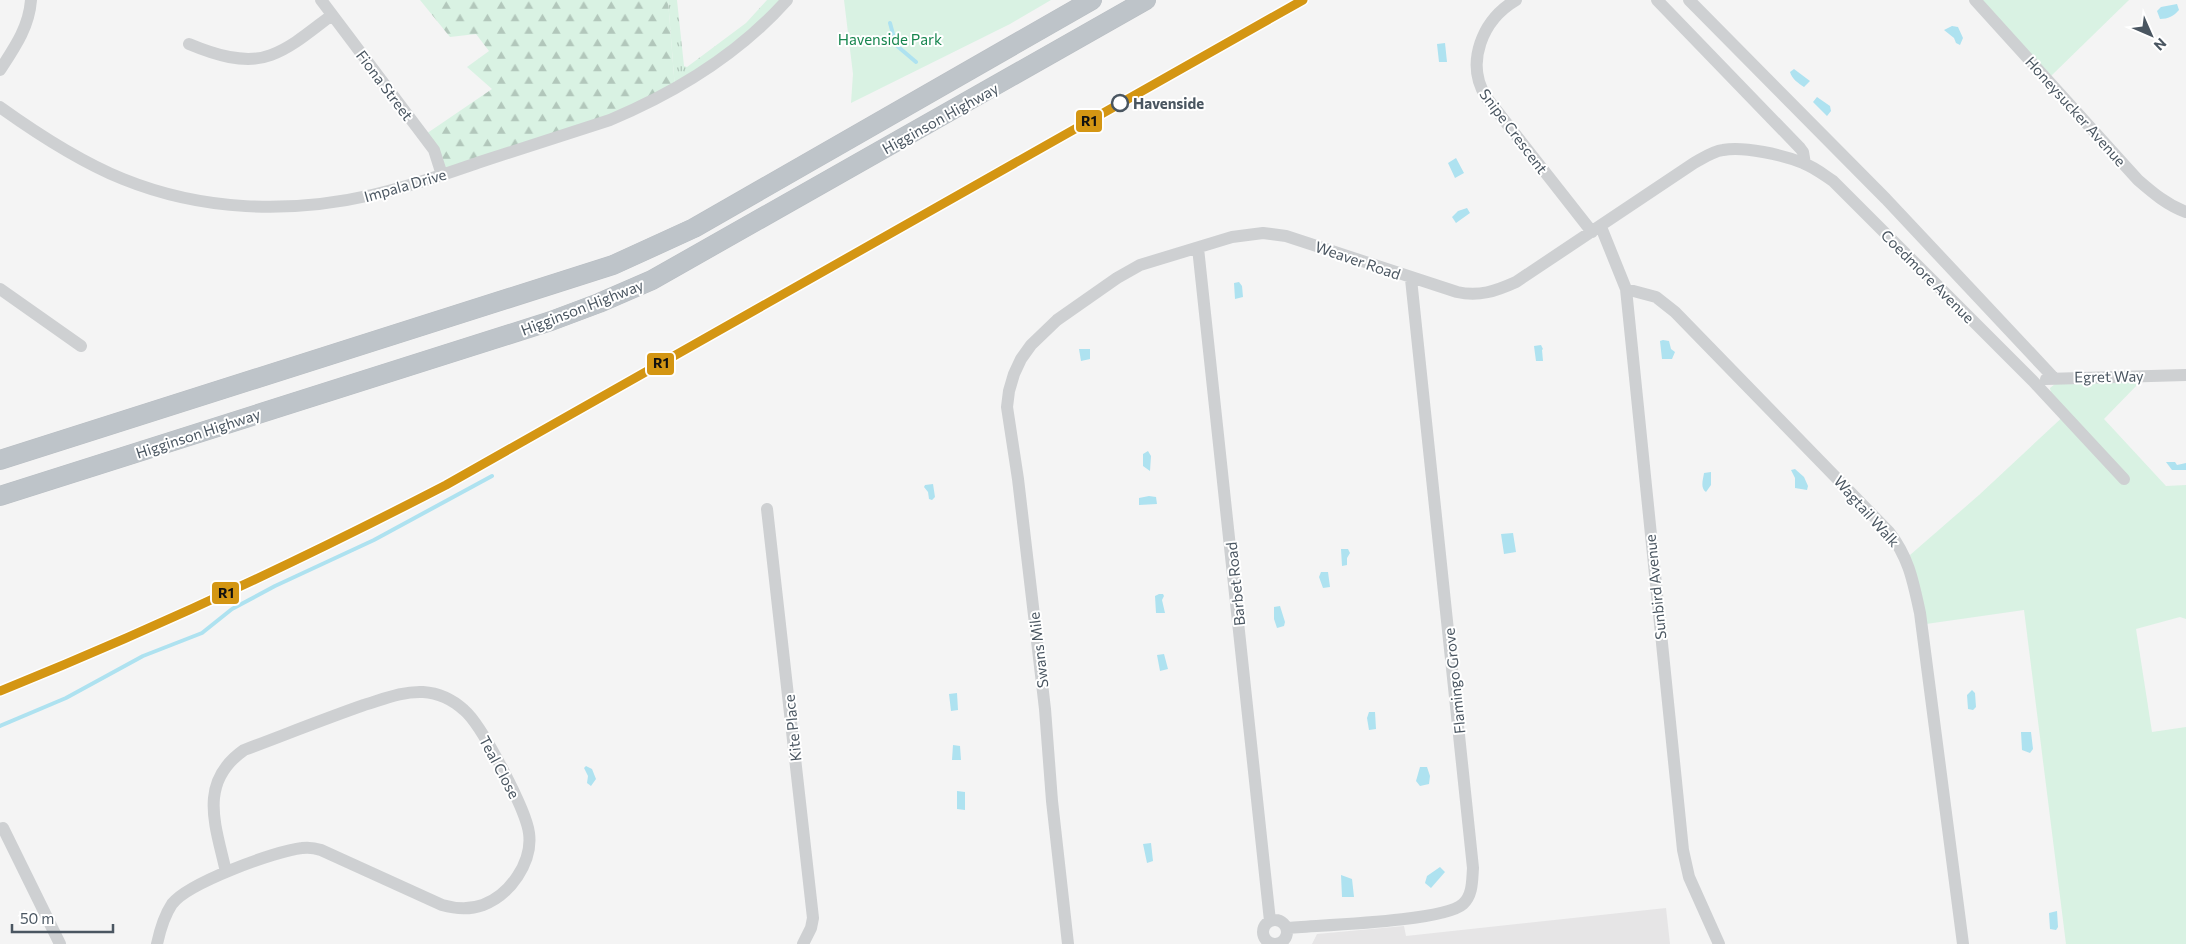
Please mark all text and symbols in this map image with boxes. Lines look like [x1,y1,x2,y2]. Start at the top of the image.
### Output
north arrow [2126,10,2176,60]
park label: Havenside Park [838,30,942,48]
text: N [2151,35,2170,54]
street label: Fiona Street [353,46,417,124]
street label: Honeysucker Avenue [2022,52,2130,170]
street label: Higginson Highway [879,79,1001,157]
street label: Snipe Crescent [1476,85,1552,177]
marker: Havenside [1111,94,1129,112]
place label: Havenside [1133,94,1204,112]
line badge: R1 [1075,109,1103,133]
text: R1 [1081,112,1097,129]
street label: Impala Drive [362,165,448,205]
street label: Coedmore Avenue [1878,226,1978,326]
street label: Weaver Road [1313,237,1403,283]
street label: Higginson Highway [518,275,646,339]
line badge: R1 [646,352,675,376]
text: R1 [653,354,669,371]
street label: Egret Way [2074,366,2144,386]
street label: Higginson Highway [133,404,263,462]
street label: Wagtail Walk [1830,472,1904,550]
street label: Sunbird Avenue [1641,533,1669,641]
street label: Barbet Road [1222,541,1248,627]
line badge: R1 [211,581,240,605]
text: R1 [218,584,234,601]
street label: Swans Mile [1024,611,1052,689]
street label: Flamingo Grove [1439,627,1469,735]
street label: Kite Place [780,694,804,762]
street label: Teal Close [476,733,524,802]
scale bar [12,902,114,934]
text: 50 m [20,909,54,927]

